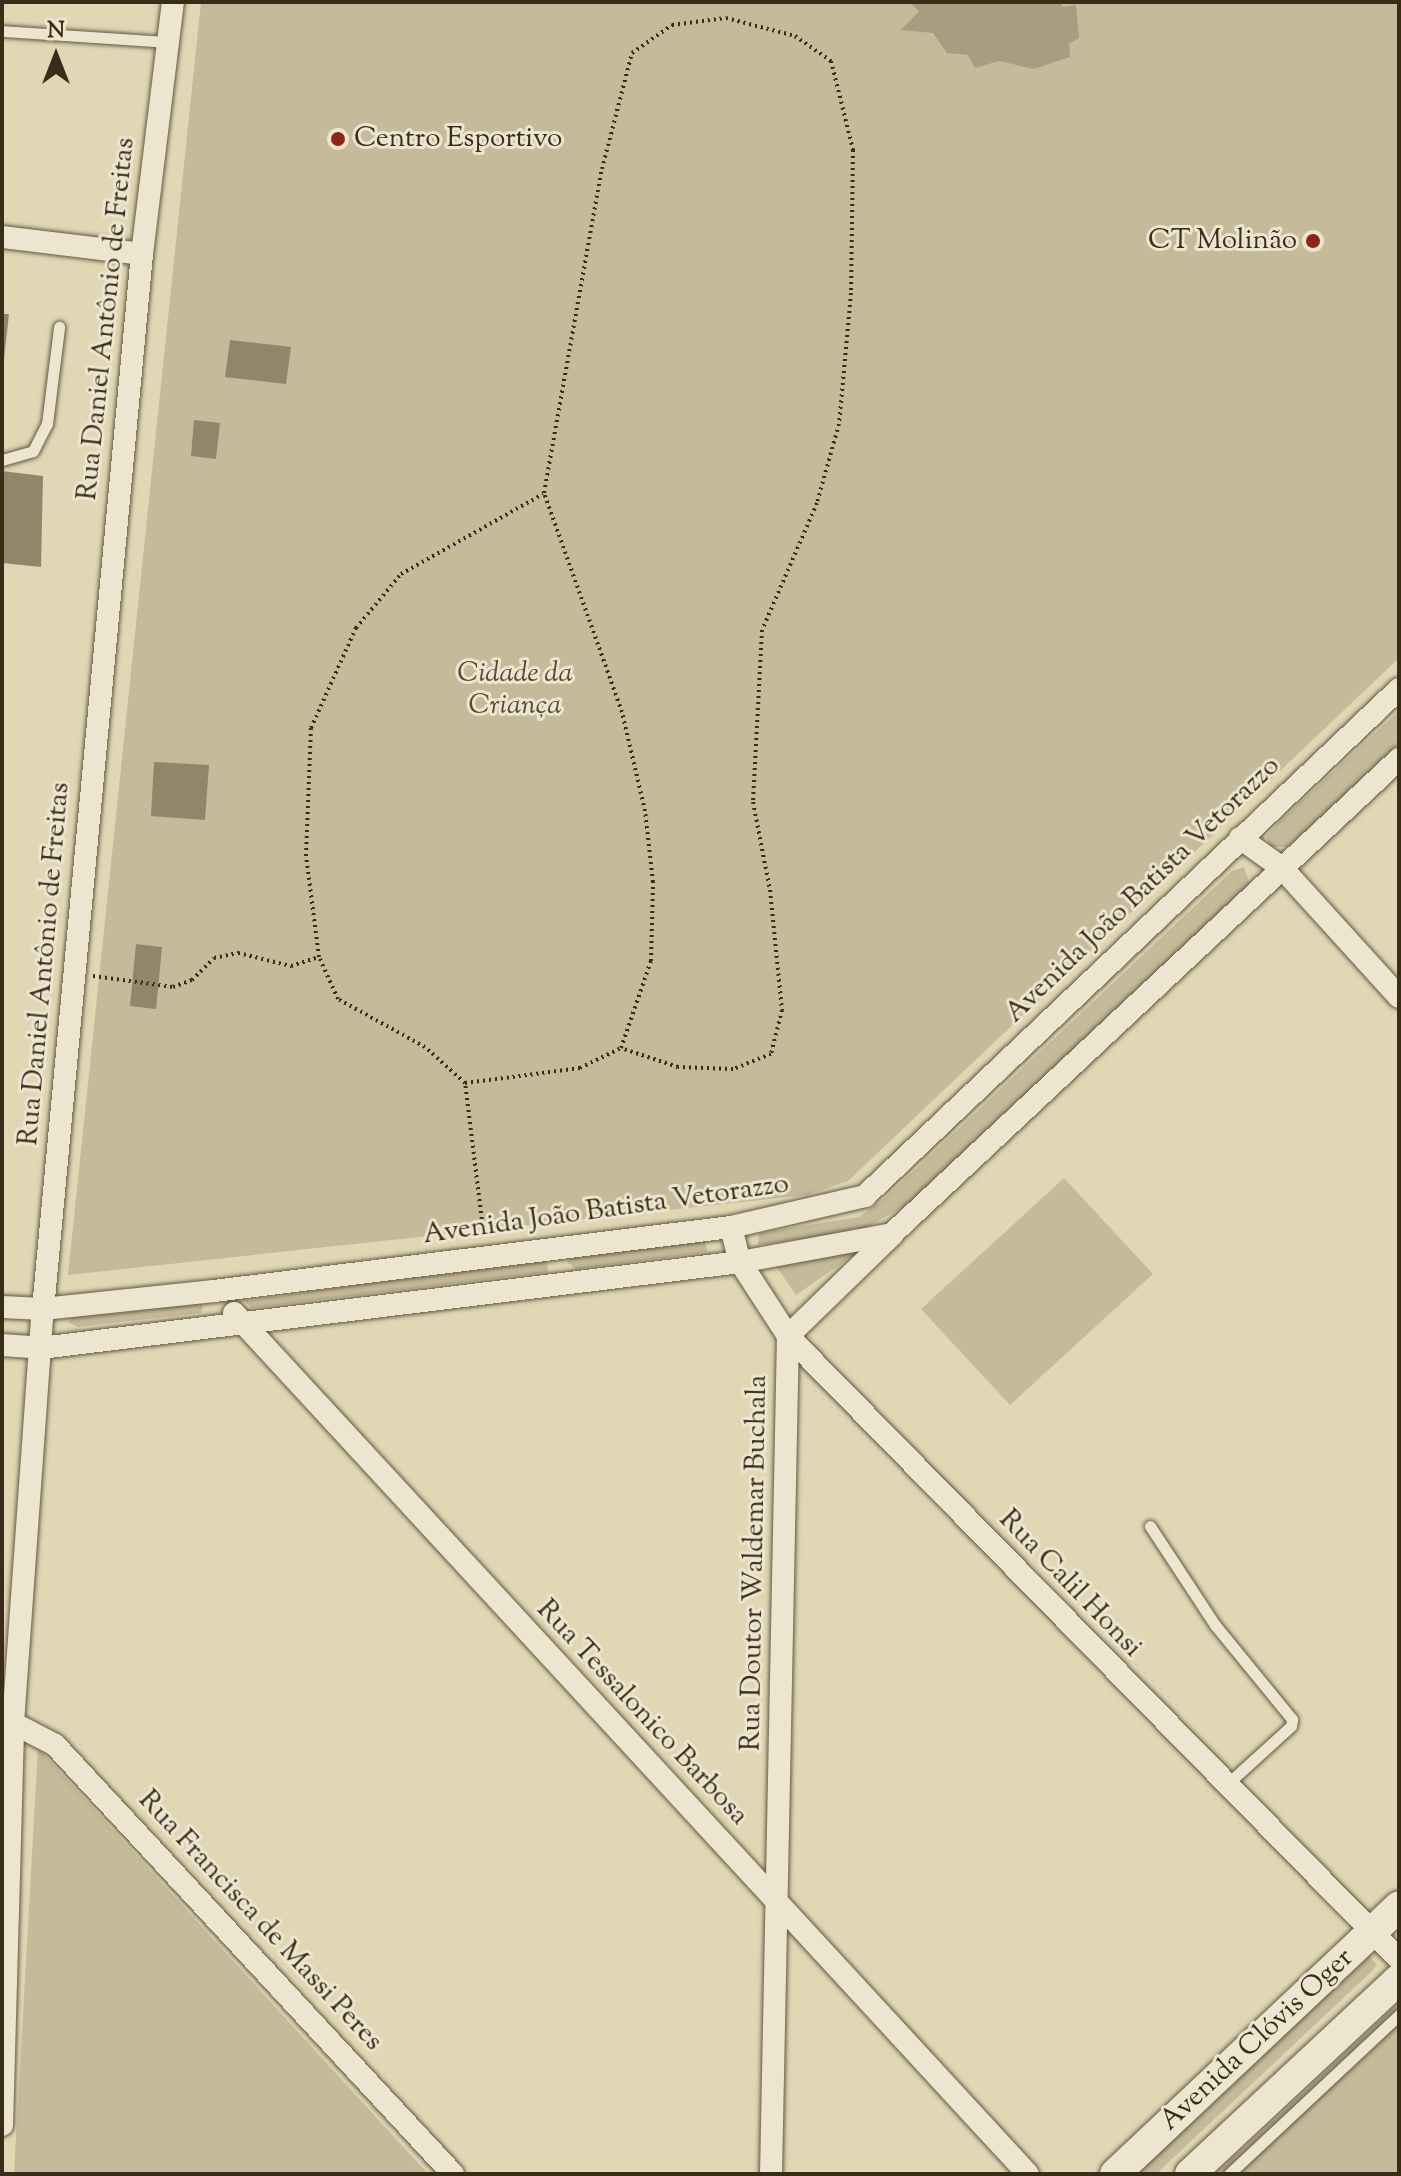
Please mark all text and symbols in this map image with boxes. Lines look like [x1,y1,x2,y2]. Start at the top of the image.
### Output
north arrow [16,16,96,96]
text: N [47,16,65,48]
place label: Centro Esportivo [354,122,562,156]
marker: Centro Esportivo [329,130,347,148]
street label: Rua Daniel Antônio de Freitas [71,136,143,502]
place label: CT Molinão [1148,224,1297,258]
marker: CT Molinão [1304,232,1322,250]
park label: Cidade da Criança [457,657,573,723]
street label: Avenida João Batista Vetorazzo [999,750,1287,1030]
street label: Rua Daniel Antônio de Freitas [12,781,78,1147]
street label: Avenida João Batista Vetorazzo [421,1168,791,1252]
street label: Rua Doutor Waldemar Buchala [735,1375,775,1751]
street label: Rua Calil Honsi [991,1503,1149,1665]
street label: Rua Tessalonico Barbosa [529,1593,755,1833]
street label: Rua Francisca de Massi Peres [131,1784,389,2058]
street label: Avenida Clóvis Oger [1153,1942,1361,2138]

